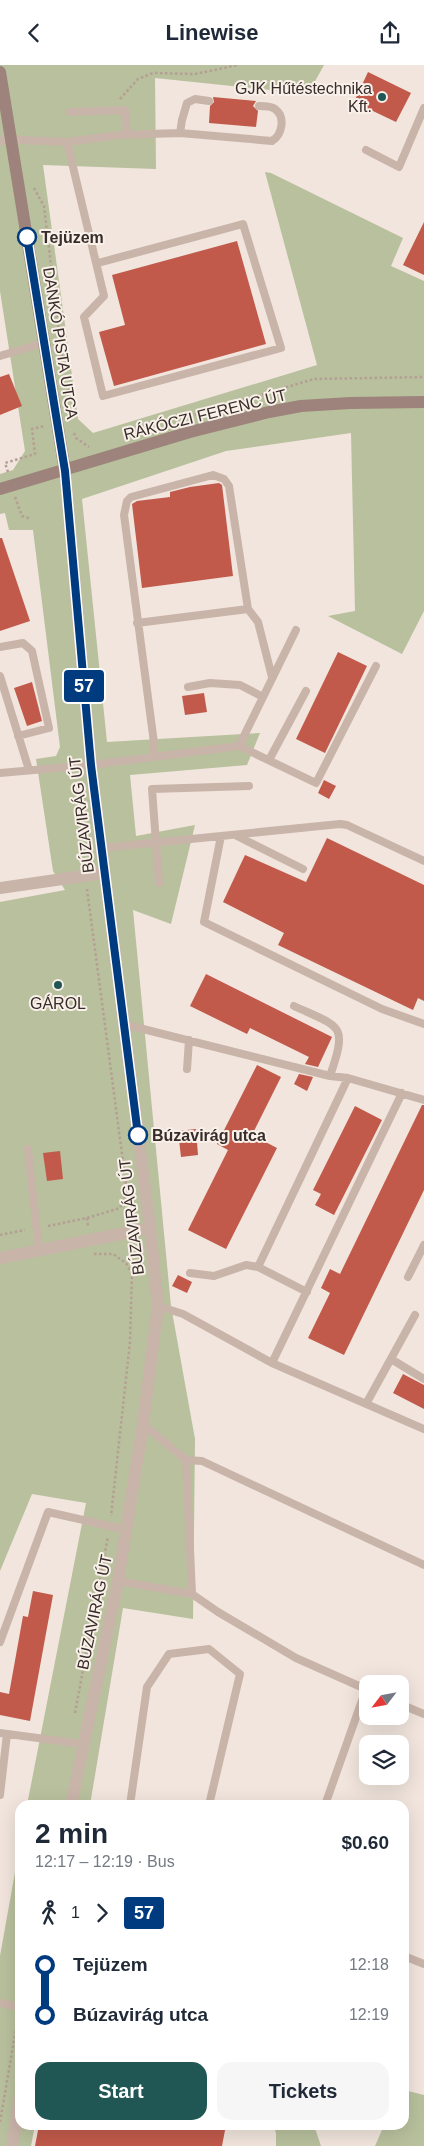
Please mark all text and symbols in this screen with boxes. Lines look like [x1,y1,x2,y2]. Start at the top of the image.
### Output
icon: back [20,19,48,47]
icon: share [376,19,404,47]
text: Linewise [166,20,258,45]
place label: GJK Hűtéstechnika Kft. [235,80,372,115]
marker: GJK Hűtéstechnika Kft. [376,91,388,103]
marker: Tejüzem [17,227,37,247]
place label: Tejüzem [41,229,104,246]
street label: DANKÓ PISTA UTCA [40,266,82,421]
street label: RÁKÓCZI FERENC ÚT [122,385,288,443]
line badge: 57 [62,670,106,702]
text: 57 [74,676,94,696]
street label: BÚZAVIRÁG ÚT [65,756,97,874]
marker: GÁROL [52,979,64,991]
place label: GÁROL [30,994,86,1012]
marker: Búzavirág utca [128,1125,148,1145]
place label: Búzavirág utca [152,1127,266,1144]
street label: BÚZAVIRÁG ÚT [115,1158,147,1276]
street label: BÚZAVIRÁG ÚT [73,1553,115,1671]
north arrow [359,1675,409,1725]
map controls [359,1675,409,1785]
button: layers [359,1735,409,1785]
text: 2 min [35,1818,108,1849]
text: $0.60 [341,1832,389,1853]
text: 12:17 – 12:19 · Bus [35,1853,175,1870]
icon: walk [35,1899,63,1927]
icon: forward [88,1899,116,1927]
text: 57 [134,1903,154,1923]
text: 1 [71,1904,80,1921]
text: Tejüzem [73,1954,148,1975]
text: 12:18 [349,1956,389,1973]
text: Búzavirág utca [73,2004,208,2025]
text: 12:19 [349,2006,389,2023]
button: Start [35,2062,207,2120]
button: Tickets [217,2062,389,2120]

